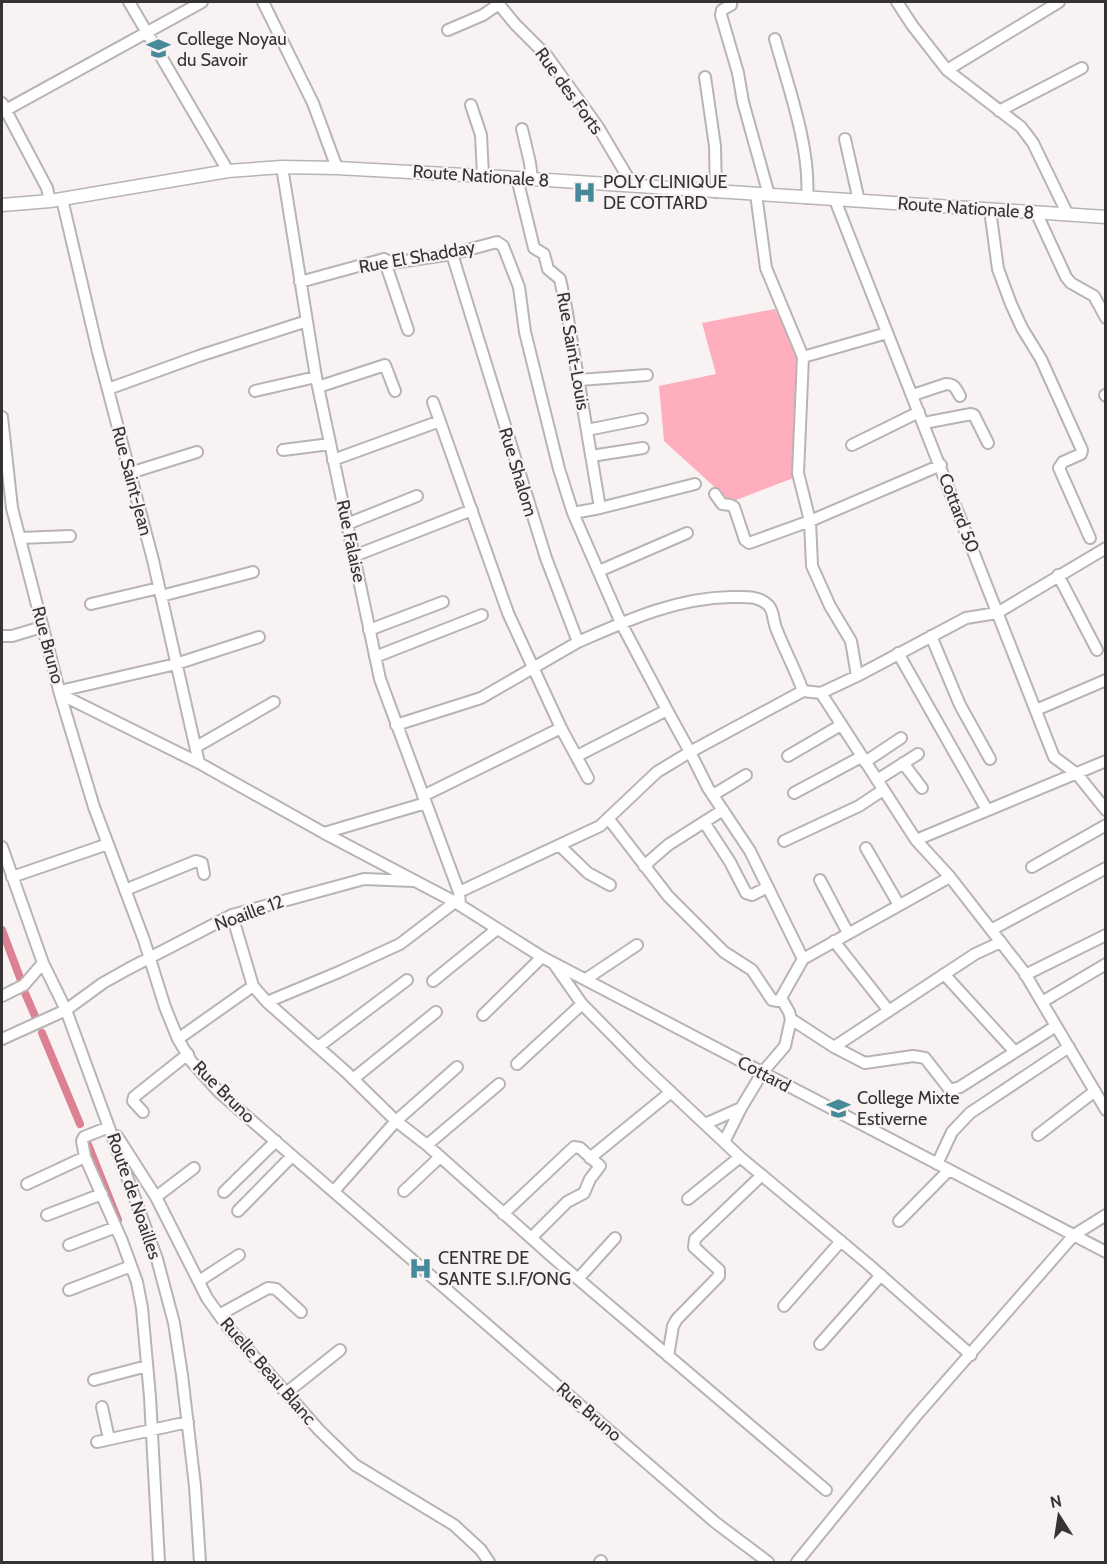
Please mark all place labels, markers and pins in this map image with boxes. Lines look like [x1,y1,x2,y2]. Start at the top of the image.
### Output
place label: College Noyau du Savoir [177,28,287,71]
school or university icon: College Noyau du Savoir [146,36,172,62]
place label: POLY CLINIQUE DE COTTARD [603,171,728,214]
hospital icon: POLY CLINIQUE DE COTTARD [572,179,598,205]
place label: College Mixte Estiverne [857,1087,960,1130]
school or university icon: College Mixte Estiverne [826,1095,852,1121]
place label: CENTRE DE SANTE S.I.F/ONG [438,1247,571,1290]
hospital icon: CENTRE DE SANTE S.I.F/ONG [407,1255,433,1281]

